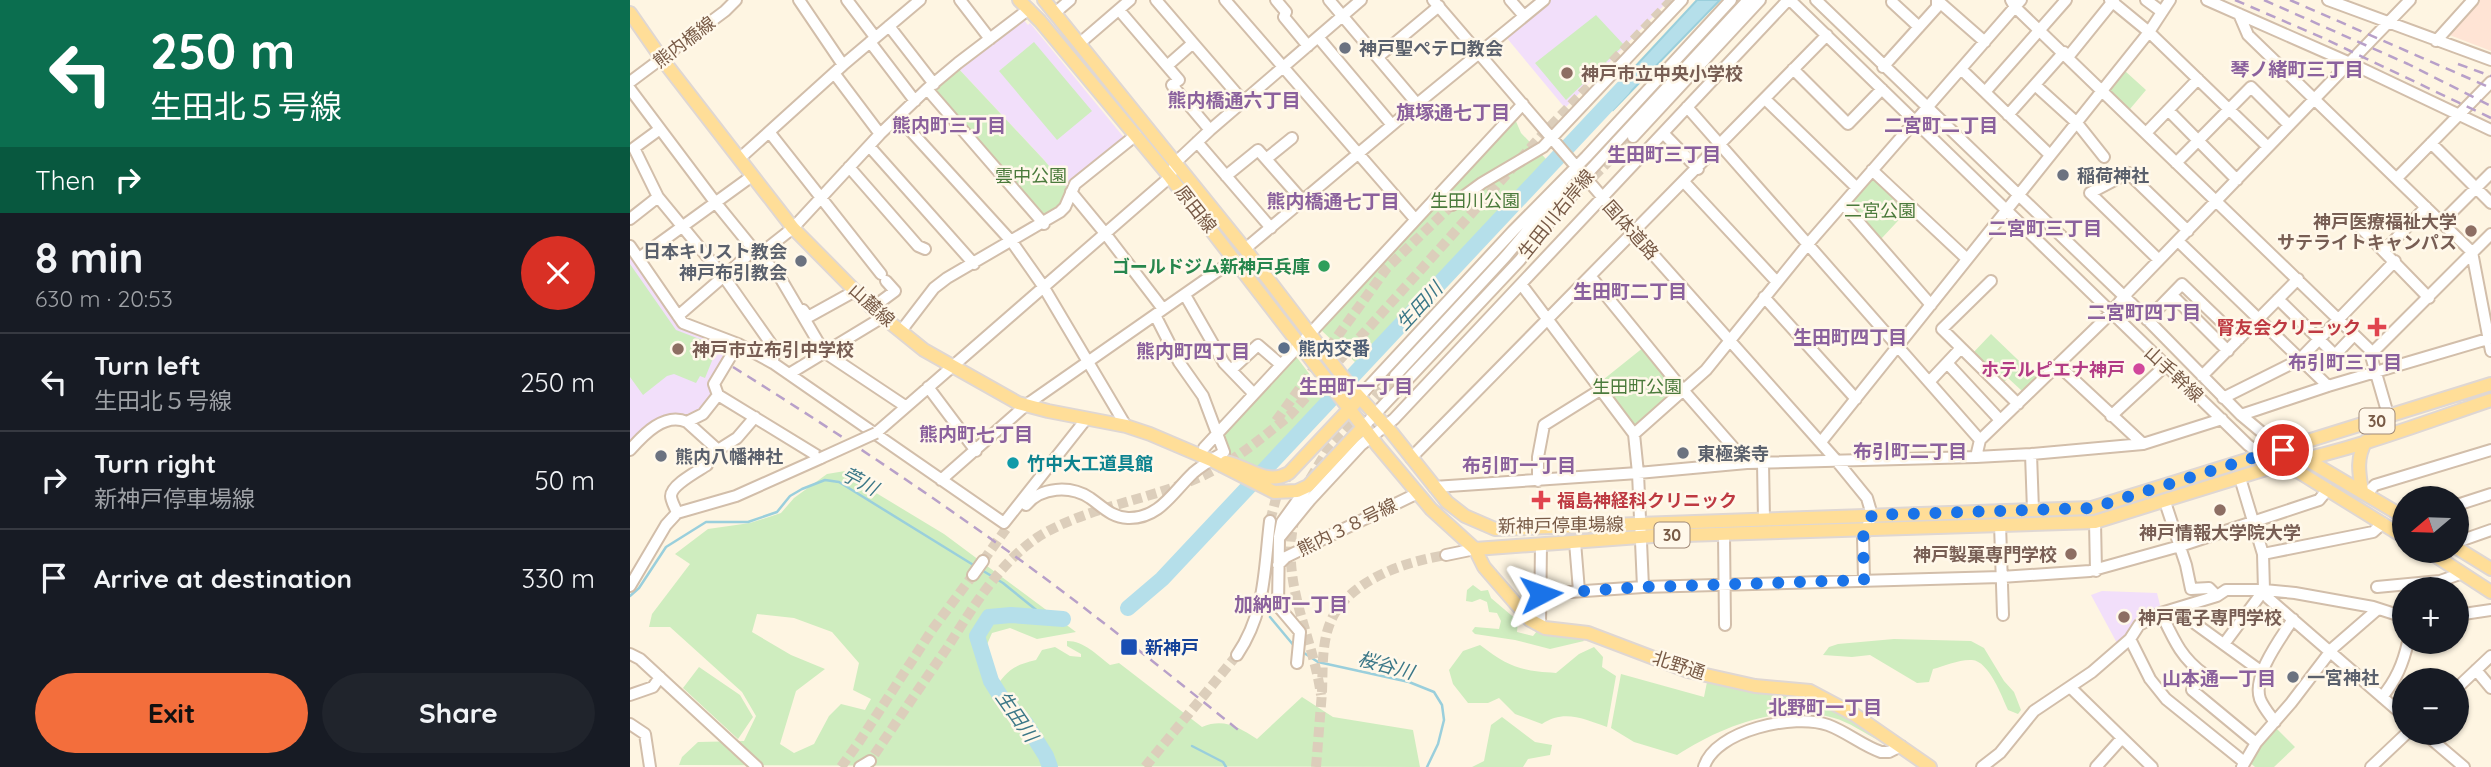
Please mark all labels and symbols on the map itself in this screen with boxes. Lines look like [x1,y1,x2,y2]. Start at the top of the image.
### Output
street label: 熊内橋線 [648,11,720,73]
place label: 神戸聖ぺテロ教会 [1359,37,1503,60]
marker: 神戸聖ぺテロ教会 [1337,40,1353,56]
district label: 琴ノ緒町三丁目 [2230,57,2364,81]
place label: 神戸市立中央小学校 [1581,62,1743,85]
marker: 神戸市立中央小学校 [1559,65,1575,81]
district label: 熊内橋通六丁目 [1167,88,1301,112]
district label: 旗塚通七丁目 [1396,100,1510,124]
district label: 熊内町三丁目 [892,113,1006,137]
district label: 二宮町二丁目 [1884,113,1998,137]
district label: 生田町三丁目 [1607,142,1721,166]
park label: 雲中公園 [995,164,1067,187]
place label: 稲荷神社 [2077,164,2149,187]
street label: 生田川右岸線 [1513,165,1599,263]
marker: 稲荷神社 [2055,167,2071,183]
street label: 原田線 [1170,181,1222,237]
district label: 熊内橋通七丁目 [1266,189,1400,213]
park label: 生田川公園 [1430,189,1520,212]
street label: 国体道路 [1598,196,1664,264]
park label: 二宮公園 [1844,199,1916,222]
place label: 神戸医療福祉大学 サテライトキャンパス [2277,210,2457,254]
district label: 二宮町三丁目 [1988,216,2102,240]
marker: 神戸医療福祉大学 サテライトキャンパス [2463,223,2479,239]
place label: 日本キリスト教会 神戸布引教会 [643,240,787,284]
marker: 日本キリスト教会 神戸布引教会 [793,253,809,269]
place label: ゴールドジム新神戸兵庫 [1112,255,1310,278]
marker: ゴールドジム新神戸兵庫 [1316,258,1332,274]
water label: 生田川 [1391,276,1449,335]
street label: 山麓線 [844,278,900,332]
district label: 生田町二丁目 [1573,279,1687,303]
district label: 二宮町四丁目 [2087,300,2201,324]
place label: 腎友会クリニック [2217,316,2361,339]
marker: 腎友会クリニック [2367,317,2387,337]
district label: 生田町四丁目 [1793,325,1907,349]
place label: 熊内交番 [1298,337,1370,360]
place label: 神戸市立布引中学校 [692,338,854,361]
district label: 熊内町四丁目 [1136,339,1250,363]
marker: 熊内交番 [1276,340,1292,356]
marker: 神戸市立布引中学校 [670,341,686,357]
street label: 山手幹線 [2140,341,2208,407]
district label: 布引町三丁目 [2288,350,2402,374]
place label: ホテルピエナ神戸 [1981,358,2125,381]
marker: ホテルピエナ神戸 [2131,361,2147,377]
district label: 生田町一丁目 [1299,374,1413,398]
park label: 生田町公園 [1592,375,1682,398]
road number: 30 [2360,408,2394,434]
pin [2253,420,2313,480]
district label: 熊内町七丁目 [919,422,1033,446]
district label: 布引町二丁目 [1853,439,1967,463]
place label: 東極楽寺 [1697,442,1769,465]
place label: 熊内八幡神社 [675,445,783,468]
marker: 東極楽寺 [1675,445,1691,461]
marker: 熊内八幡神社 [653,448,669,464]
place label: 竹中大工道具館 [1027,452,1153,475]
district label: 布引町一丁目 [1462,453,1576,477]
marker: 竹中大工道具館 [1005,455,1021,471]
water label: 苧川 [838,462,884,501]
north arrow [2392,486,2469,564]
place label: 福島神経科クリニック [1557,489,1737,512]
marker: 福島神経科クリニック [1531,490,1551,510]
street label: 熊内３８号線 [1293,493,1401,561]
marker: 神戸情報大学院大学 [2212,502,2228,518]
street label: 新神戸停車場線 [1498,512,1624,538]
place label: 神戸情報大学院大学 [2139,521,2301,544]
road number: 30 [1654,522,1690,548]
place label: 神戸製菓専門学校 [1913,543,2057,566]
marker: 神戸製菓専門学校 [2063,546,2079,562]
position arrow [1504,557,1578,631]
district label: 加納町一丁目 [1234,592,1348,616]
place label: 神戸電子専門学校 [2138,606,2282,629]
marker: 神戸電子専門学校 [2116,609,2132,625]
place label: 新神戸 [1145,636,1199,659]
marker: 新神戸 [1119,637,1139,657]
water label: 桜谷川 [1355,646,1419,684]
street label: 北野通 [1650,646,1708,684]
district label: 山本通一丁目 [2162,666,2276,690]
place label: 一宮神社 [2307,666,2379,689]
marker: 一宮神社 [2285,669,2301,685]
water label: 生田川 [991,686,1044,748]
district label: 北野町一丁目 [1768,695,1882,719]

